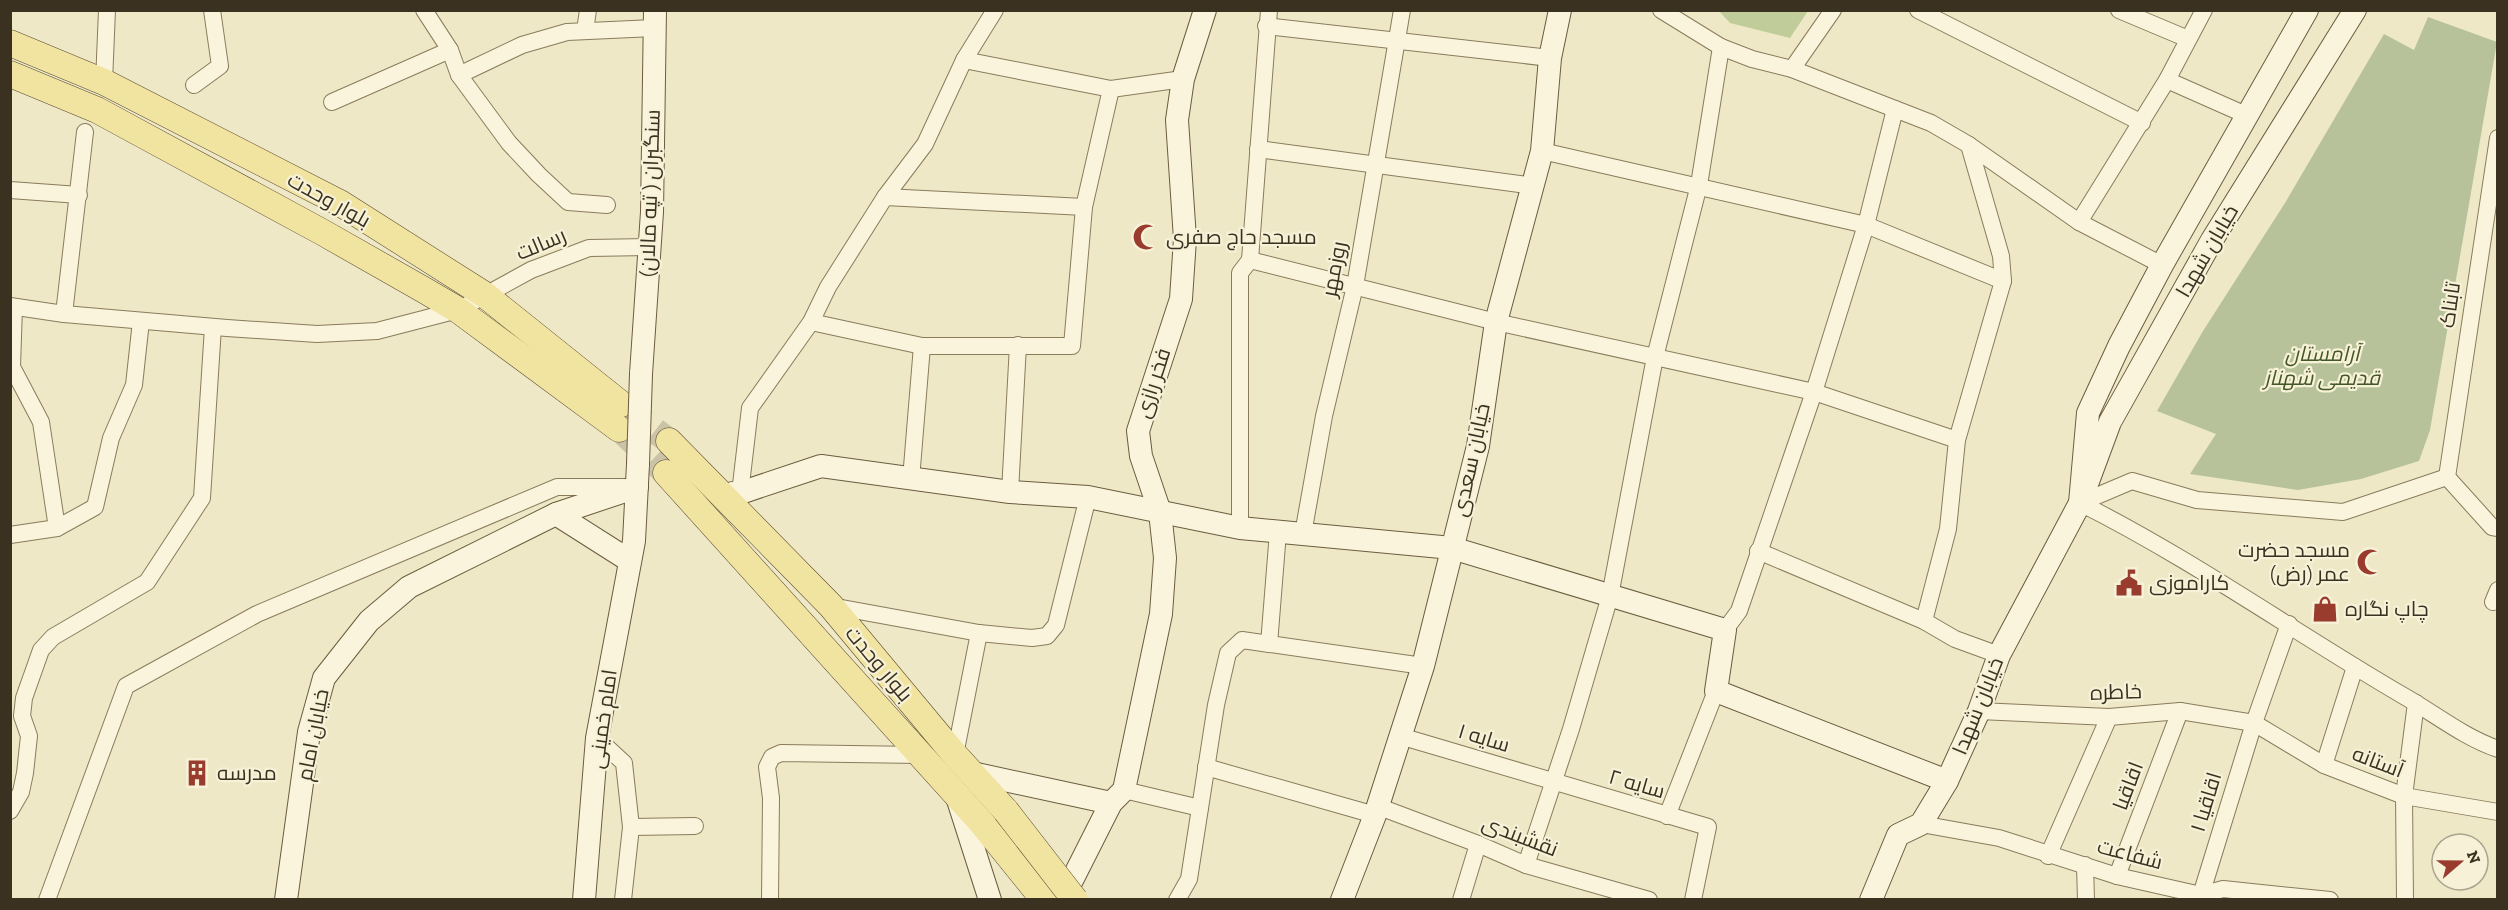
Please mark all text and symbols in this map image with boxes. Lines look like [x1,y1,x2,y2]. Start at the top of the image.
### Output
street label: سنگبران ( تپه مالان) [634,109,666,277]
street label: بلوار وحدت [283,167,375,233]
street label: خیابان شهدا [2170,200,2244,302]
street label: رسالت [512,222,570,265]
mosque icon: مسجد حاج صفری [1131,222,1161,252]
place label: مسجد حاج صفری [1166,224,1317,251]
street label: روزمهر [1316,239,1352,300]
street label: تابناک [2434,280,2465,330]
park label: آرامستان قدیمی شهناز [2261,341,2381,391]
street label: فخر رازی [1130,345,1176,421]
street label: خیابان سعدی [1446,401,1496,519]
place label: مسجد حضرت عمر (رض) [2238,537,2350,587]
mosque icon: مسجد حضرت عمر (رض) [2355,547,2385,577]
public building icon: کاراموزی [2114,568,2144,598]
place label: کاراموزی [2149,570,2229,596]
shop icon: چاپ نگاره [2310,594,2340,624]
place label: چاپ نگاره [2345,596,2429,623]
street label: بلوار وحدت [841,621,918,707]
street label: خیابان شهدا [1947,654,2009,758]
street label: امام خمینی [583,668,624,770]
street label: خاطره [2090,678,2142,705]
street label: خیابان امام [291,687,336,783]
street label: سایه ۱ [1455,718,1513,757]
street label: آستانه [2349,740,2408,783]
building icon: مدرسه [182,758,212,788]
street label: اقاقیا [2107,758,2148,814]
place label: مدرسه [217,760,277,785]
street label: سایه ۲ [1606,764,1668,803]
street label: اقاقیا ۱ [2185,769,2226,835]
street label: نقشبندی [1478,810,1562,862]
north arrow [2430,832,2490,892]
street label: شفاعت [2095,833,2166,874]
text: N [2463,848,2485,866]

